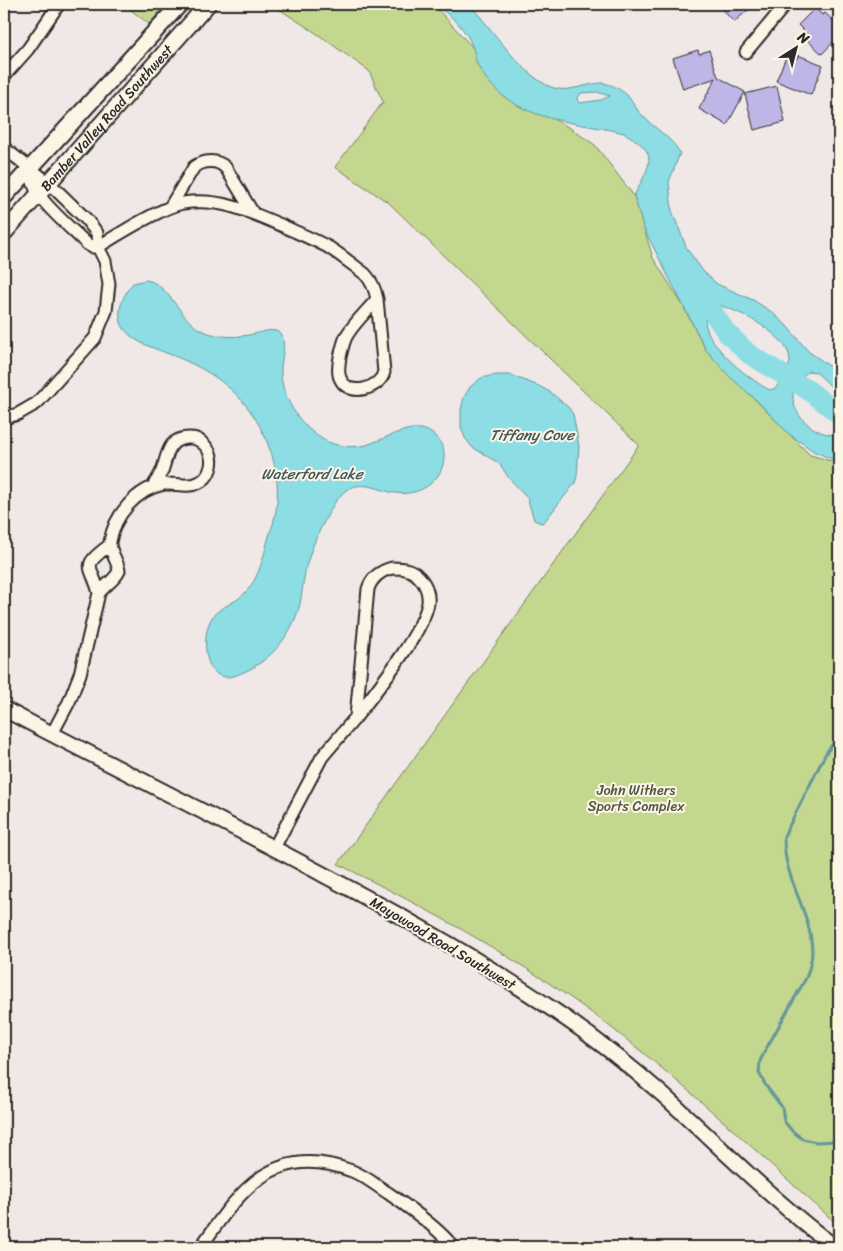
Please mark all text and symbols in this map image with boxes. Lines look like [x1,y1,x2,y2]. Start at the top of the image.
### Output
north arrow [770,22,820,72]
text: N [791,24,815,51]
street label: Bamber Valley Road Southwest [34,38,180,198]
water label: Tiffany Cove [490,422,576,448]
water label: Waterford Lake [261,461,364,487]
park label: John Withers Sports Complex [588,778,685,819]
street label: Mayowood Road Southwest [365,890,522,998]

